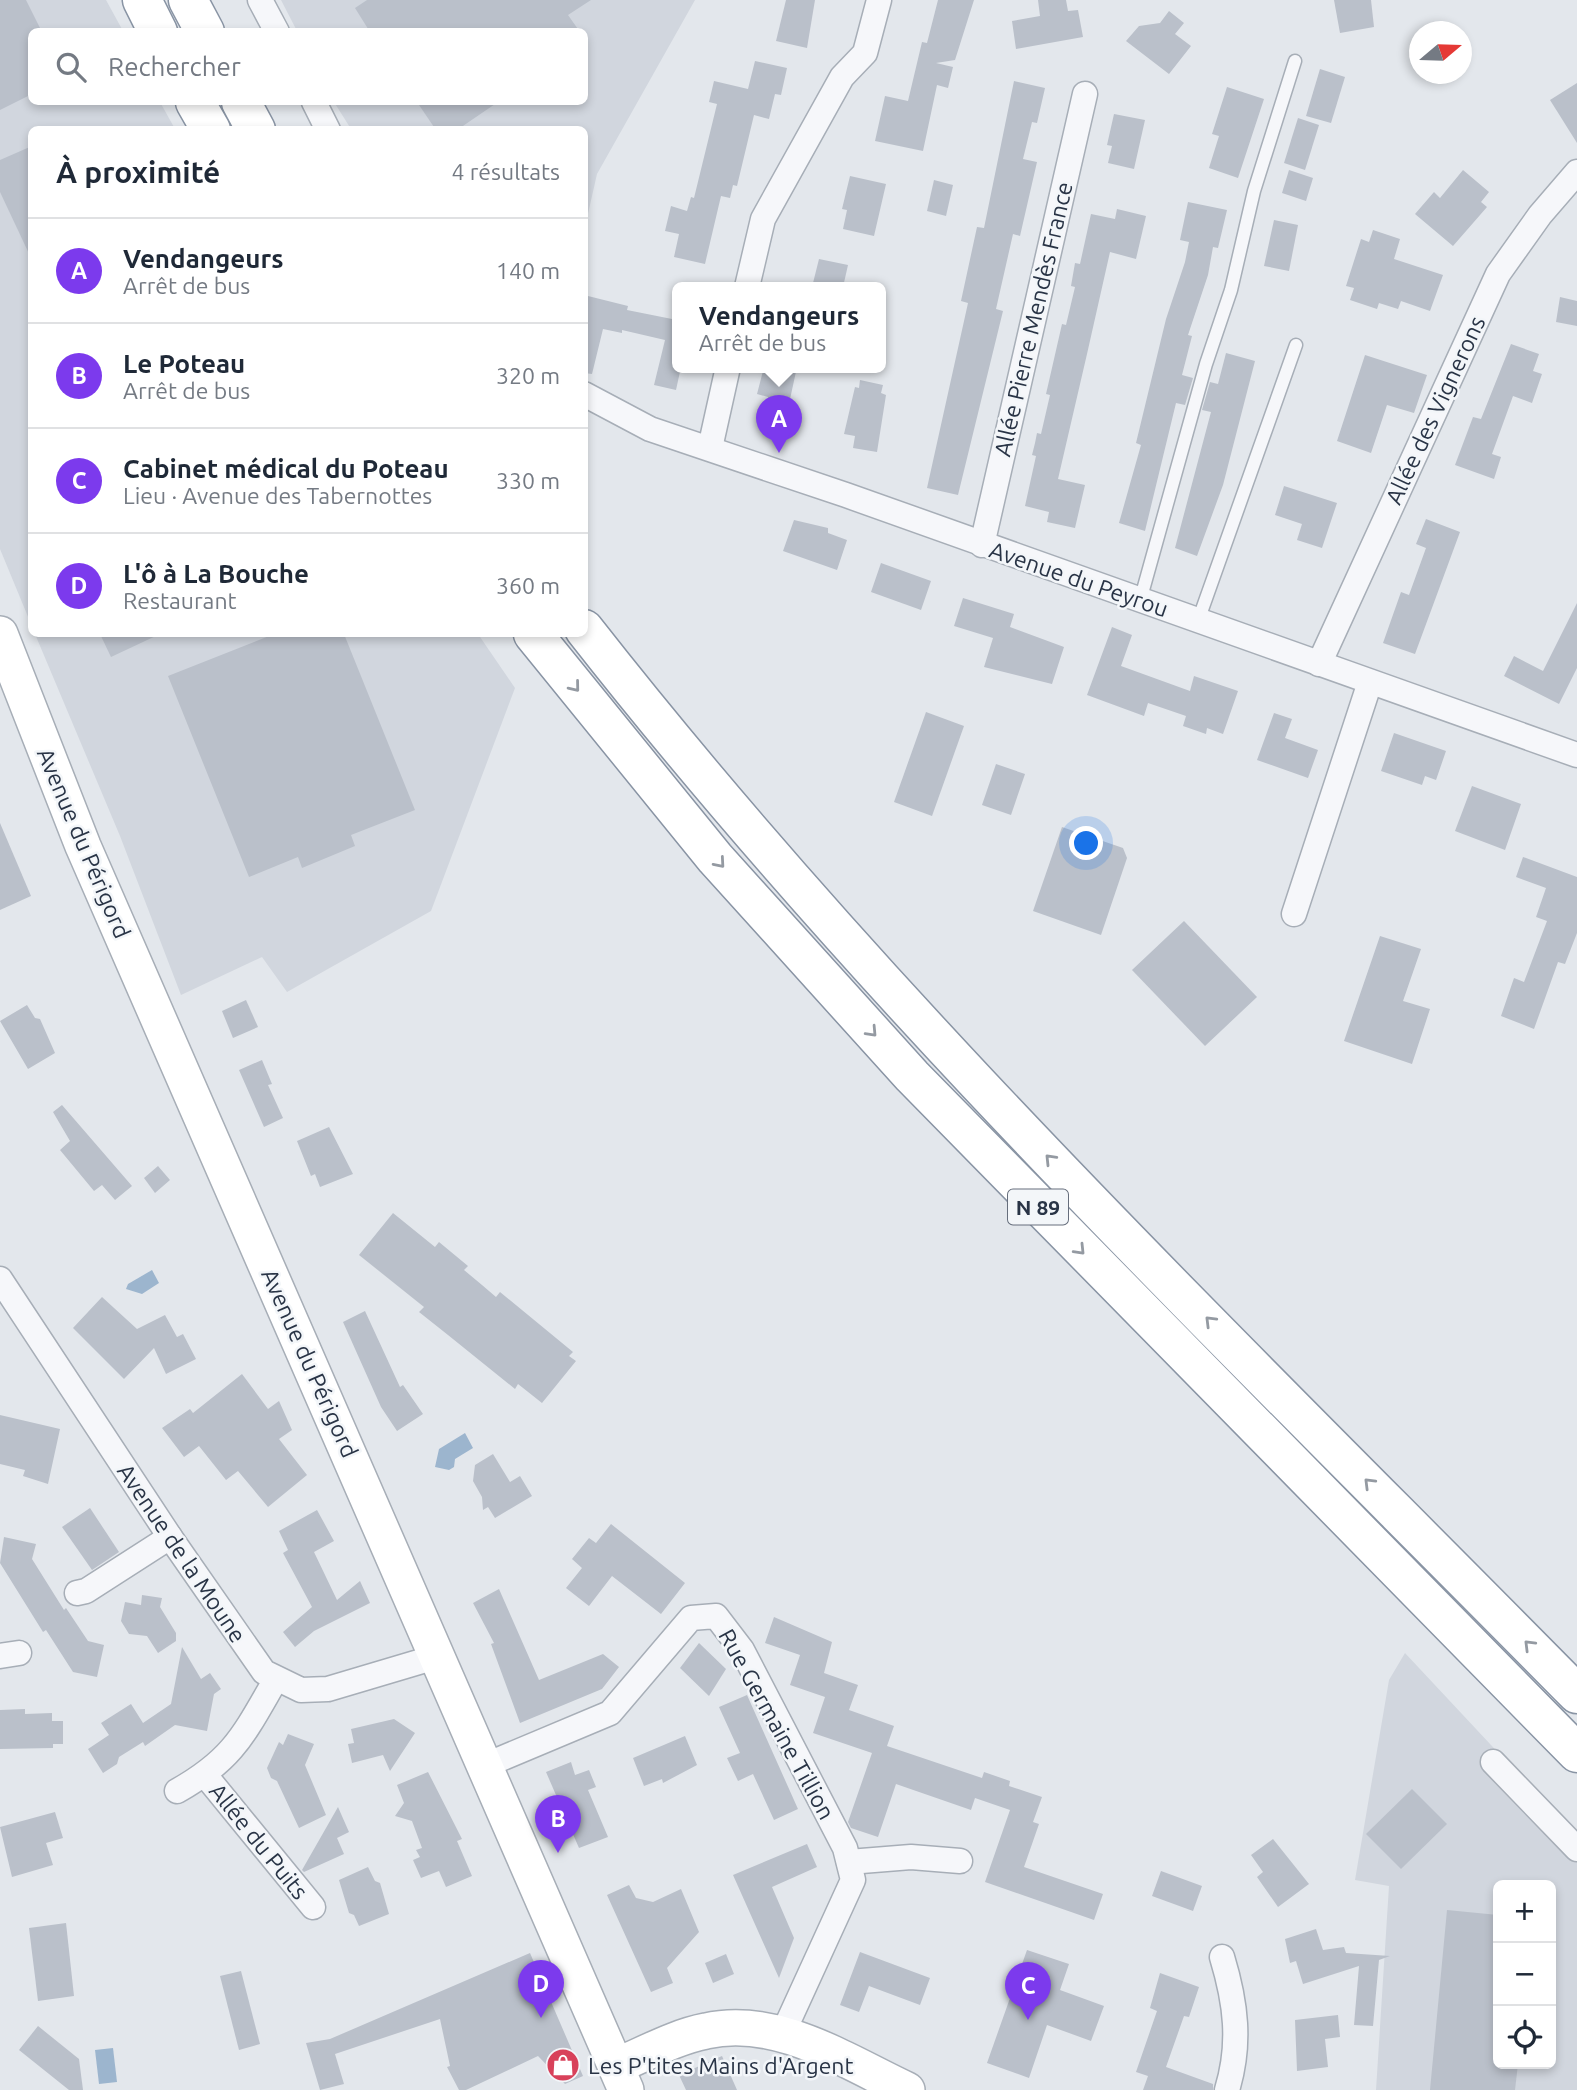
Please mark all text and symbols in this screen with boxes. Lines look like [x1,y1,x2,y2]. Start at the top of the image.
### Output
north arrow [1409,21,1472,84]
search box [28,28,588,105]
icon: search [52,48,90,86]
text: Rechercher [108,52,241,81]
text: À proximité [56,155,220,189]
text: 4 résultats [451,159,560,184]
street label: Allée Pierre Mendès France [989,179,1077,459]
text: Vendangeurs [123,244,283,273]
text: A [71,258,87,283]
text: 140 m [496,258,560,283]
text: Arrêt de bus [123,273,250,298]
popup [672,282,886,373]
text: Vendangeurs [699,301,859,330]
street label: Allée des Vignerons [1380,312,1490,508]
text: Arrêt de bus [699,330,826,355]
text: Le Poteau [123,349,245,378]
text: B [71,363,87,388]
text: 320 m [496,363,560,388]
text: Arrêt de bus [123,378,250,403]
pin: A [756,395,802,453]
text: Cabinet médical du Poteau [123,454,449,483]
text: C [72,468,86,493]
text: 330 m [496,468,560,493]
text: Lieu · Avenue des Tabernottes [123,483,432,508]
street label: Avenue du Peyrou [987,537,1171,621]
text: L'ô à La Bouche [123,559,309,588]
text: D [71,573,87,598]
text: 360 m [496,573,560,598]
text: Restaurant [123,588,237,613]
one-way arrow [567,679,579,692]
street label: Avenue du Périgord [33,744,135,942]
your location [1069,826,1103,860]
one-way arrow [712,855,724,868]
one-way arrow [863,1024,876,1037]
one-way arrow [1046,1154,1059,1167]
road number: N 89 [1008,1190,1068,1224]
one-way arrow [1071,1241,1084,1254]
street label: Avenue du Périgord [257,1265,363,1461]
one-way arrow [1205,1317,1218,1330]
street label: Avenue de la Moune [113,1459,251,1647]
one-way arrow [1365,1479,1378,1492]
street label: Rue Germaine Tillion [714,1625,840,1823]
one-way arrow [1525,1641,1538,1654]
street label: Allée du Puits [205,1778,313,1904]
pin: B [535,1795,581,1853]
map controls [1493,1880,1556,2069]
button: + [1493,1880,1556,1943]
button: − [1493,1943,1556,2006]
pin: D [518,1960,564,2018]
pin: C [1005,1962,1051,2020]
button: locate [1493,2006,1556,2069]
shop icon: Les P'tites Mains d'Argent [544,2046,582,2084]
place label: Les P'tites Mains d'Argent [588,2053,854,2078]

